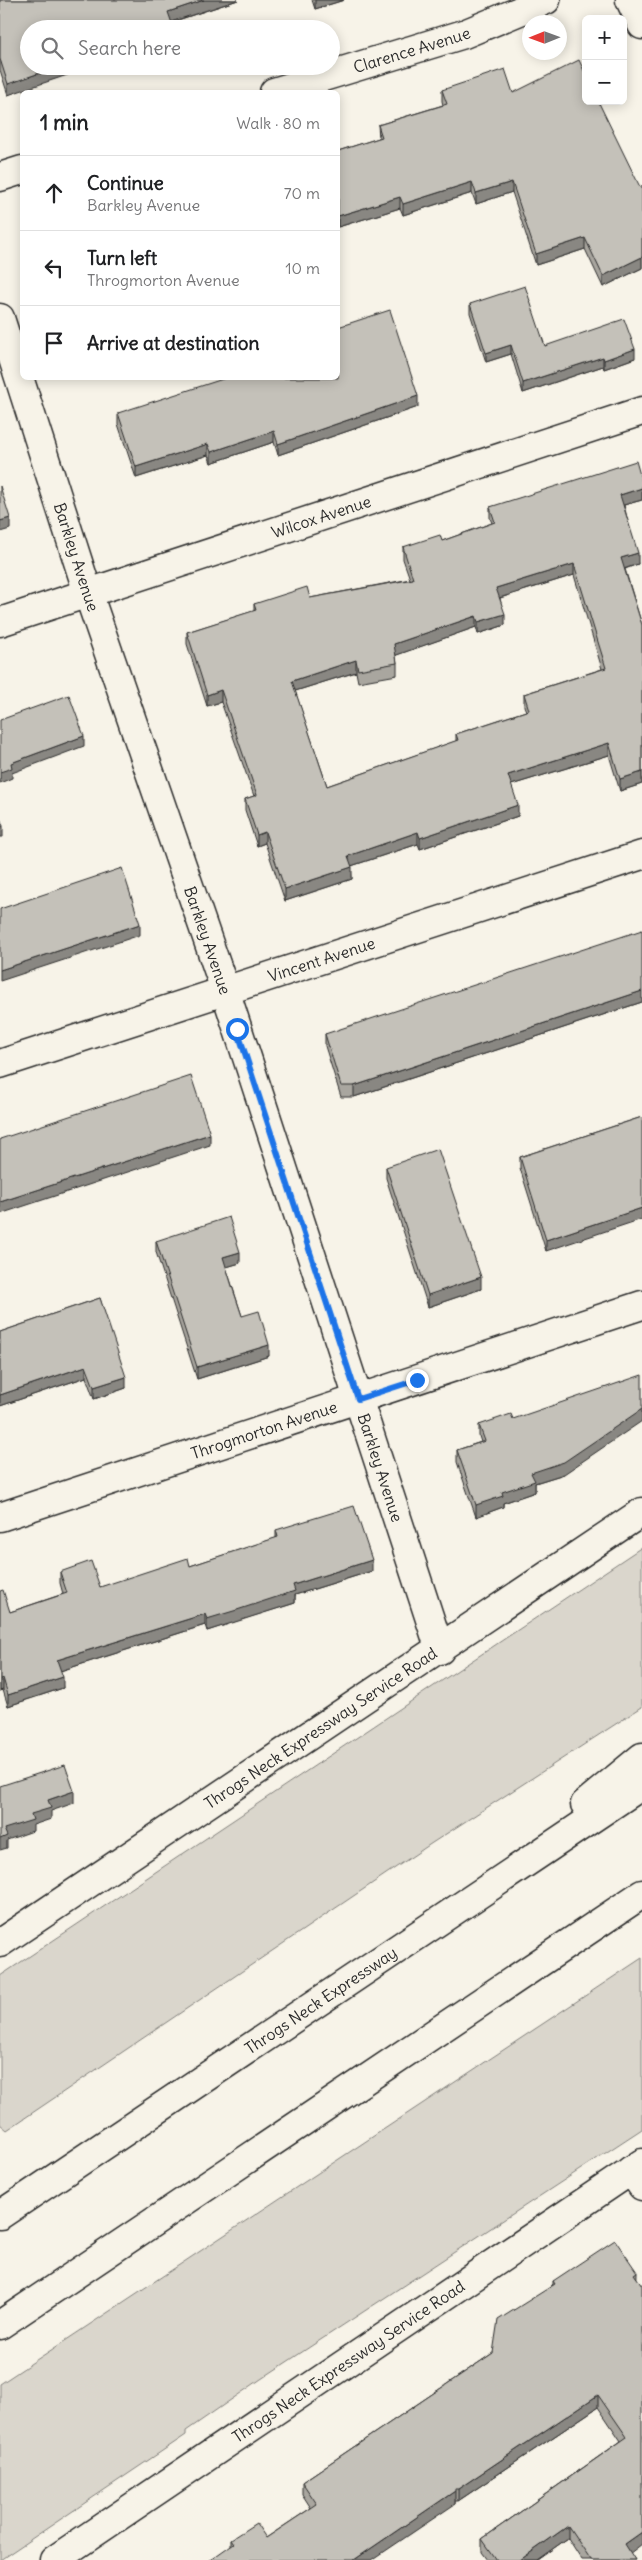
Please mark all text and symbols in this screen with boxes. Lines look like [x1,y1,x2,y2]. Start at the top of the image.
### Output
north arrow [522,15,567,60]
map controls [582,15,627,105]
button: + [582,15,627,60]
search box [20,20,340,75]
street label: Clarence Avenue [351,22,473,77]
icon: search [38,34,66,62]
text: Search here [78,36,181,60]
button: − [582,60,627,105]
text: 1 min [40,109,89,136]
text: Walk · 80 m [236,113,320,133]
text: Continue [87,171,164,195]
icon: ahead [40,179,68,207]
text: 70 m [284,183,320,203]
text: Barkley Avenue [87,195,200,215]
text: Turn left [87,246,157,270]
icon: left [40,254,68,282]
text: 10 m [285,258,320,278]
text: Throgmorton Avenue [87,270,240,290]
icon: arrive [40,329,68,357]
text: Arrive at destination [87,331,260,355]
street label: Wilcox Avenue [269,491,374,542]
street label: Barkley Avenue [50,500,104,614]
street label: Barkley Avenue [180,883,236,997]
street label: Vincent Avenue [265,933,377,986]
route start [226,1018,249,1041]
route end [406,1369,429,1392]
street label: Throgmorton Avenue [188,1396,340,1463]
street label: Barkley Avenue [354,1411,408,1524]
street label: Throgs Neck Expressway Service Road [200,1643,441,1813]
street label: Throgs Neck Expressway [241,1942,401,2058]
street label: Throgs Neck Expressway Service Road [228,2276,468,2447]

